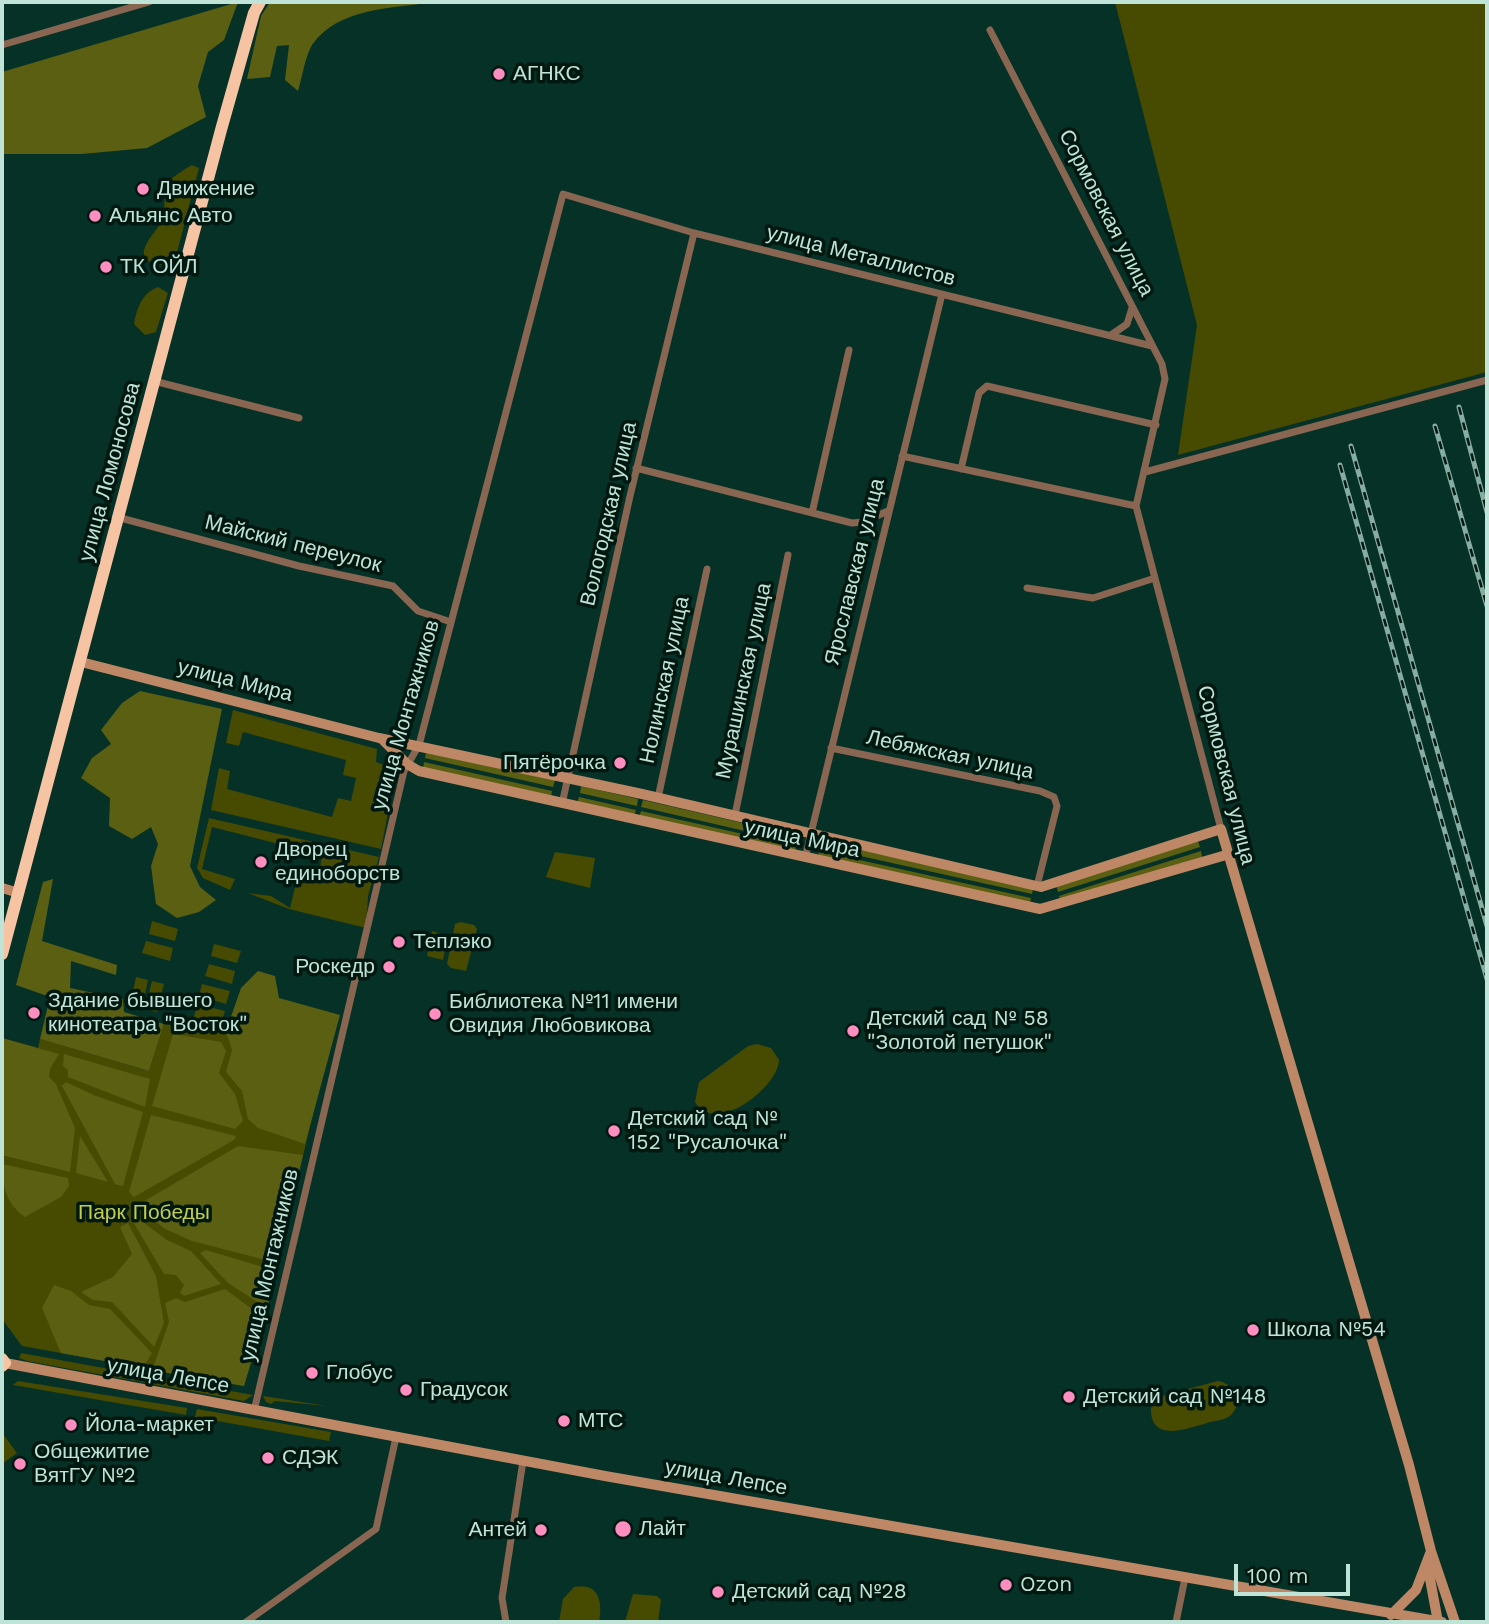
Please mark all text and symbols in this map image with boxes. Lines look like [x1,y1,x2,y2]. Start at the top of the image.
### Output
place label: АГНКС [513,61,581,87]
marker: АГНКС [491,66,507,82]
street label: Сормовская улица [1053,125,1159,301]
place label: Движение [157,176,255,202]
marker: Движение [135,181,151,197]
place label: Альянс Авто [109,203,233,229]
marker: Альянс Авто [87,208,103,224]
street label: улица Металлистов [764,220,958,292]
place label: ТК ОЙЛ [120,254,197,280]
marker: ТК ОЙЛ [98,259,114,275]
street label: улица Ломоносова [74,380,146,564]
street label: Вологодская улица [576,420,642,608]
street label: Ярославская улица [820,476,890,668]
street label: Майский переулок [202,510,384,578]
street label: Мурашинская улица [711,581,777,781]
street label: Нолинская улица [635,594,695,766]
street label: улица Монтажников [367,617,445,813]
street label: улица Мира [175,655,295,707]
street label: Сормовская улица [1192,683,1260,867]
street label: Лебяжская улица [864,725,1036,785]
place label: Пятёрочка [503,750,606,776]
marker: Пятёрочка [612,755,628,771]
street label: улица Мира [742,814,862,864]
place label: Дворец единоборств [275,837,400,887]
marker: Дворец единоборств [253,854,269,870]
place label: Теплэко [413,929,492,955]
marker: Теплэко [391,934,407,950]
place label: Роскедр [295,954,375,980]
marker: Роскедр [381,959,397,975]
place label: Здание бывшего кинотеатра "Восток" [48,988,248,1038]
place label: Библиотека №11 имени Овидия Любовикова [449,989,678,1039]
marker: Здание бывшего кинотеатра "Восток" [26,1005,42,1021]
marker: Библиотека №11 имени Овидия Любовикова [427,1006,443,1022]
place label: Детский сад № 58 "Золотой петушок" [867,1006,1052,1056]
marker: Детский сад № 58 "Золотой петушок" [845,1023,861,1039]
place label: Детский сад № 152 "Русалочка" [628,1106,787,1156]
marker: Детский сад № 152 "Русалочка" [606,1123,622,1139]
street label: улица Монтажников [236,1166,304,1364]
park label: Парк Победы [78,1200,210,1226]
place label: Школа №54 [1267,1317,1386,1343]
marker: Школа №54 [1245,1322,1261,1338]
street label: улица Лепсе [105,1353,231,1399]
place label: Глобус [326,1360,393,1386]
marker: Глобус [304,1365,320,1381]
place label: Градусок [420,1377,508,1403]
marker: Градусок [398,1382,414,1398]
place label: Детский сад №148 [1083,1384,1266,1410]
marker: Детский сад №148 [1061,1389,1077,1405]
place label: МТС [578,1408,623,1434]
place label: Йола-маркет [85,1412,214,1438]
marker: МТС [556,1413,572,1429]
marker: Йола-маркет [63,1417,79,1433]
place label: Общежитие ВятГУ №2 [34,1439,150,1489]
place label: СДЭК [282,1445,338,1471]
marker: СДЭК [260,1450,276,1466]
street label: улица Лепсе [663,1455,789,1501]
marker: Общежитие ВятГУ №2 [12,1456,28,1472]
place label: Лайт [639,1516,686,1542]
place label: Антей [469,1517,527,1543]
marker: Лайт [613,1519,633,1539]
marker: Антей [533,1522,549,1538]
scale bar [1237,1550,1352,1594]
text: 100 m [1247,1563,1309,1588]
place label: Ozon [1020,1572,1072,1598]
marker: Ozon [998,1577,1014,1593]
place label: Детский сад №28 [732,1579,907,1605]
marker: Детский сад №28 [710,1584,726,1600]

